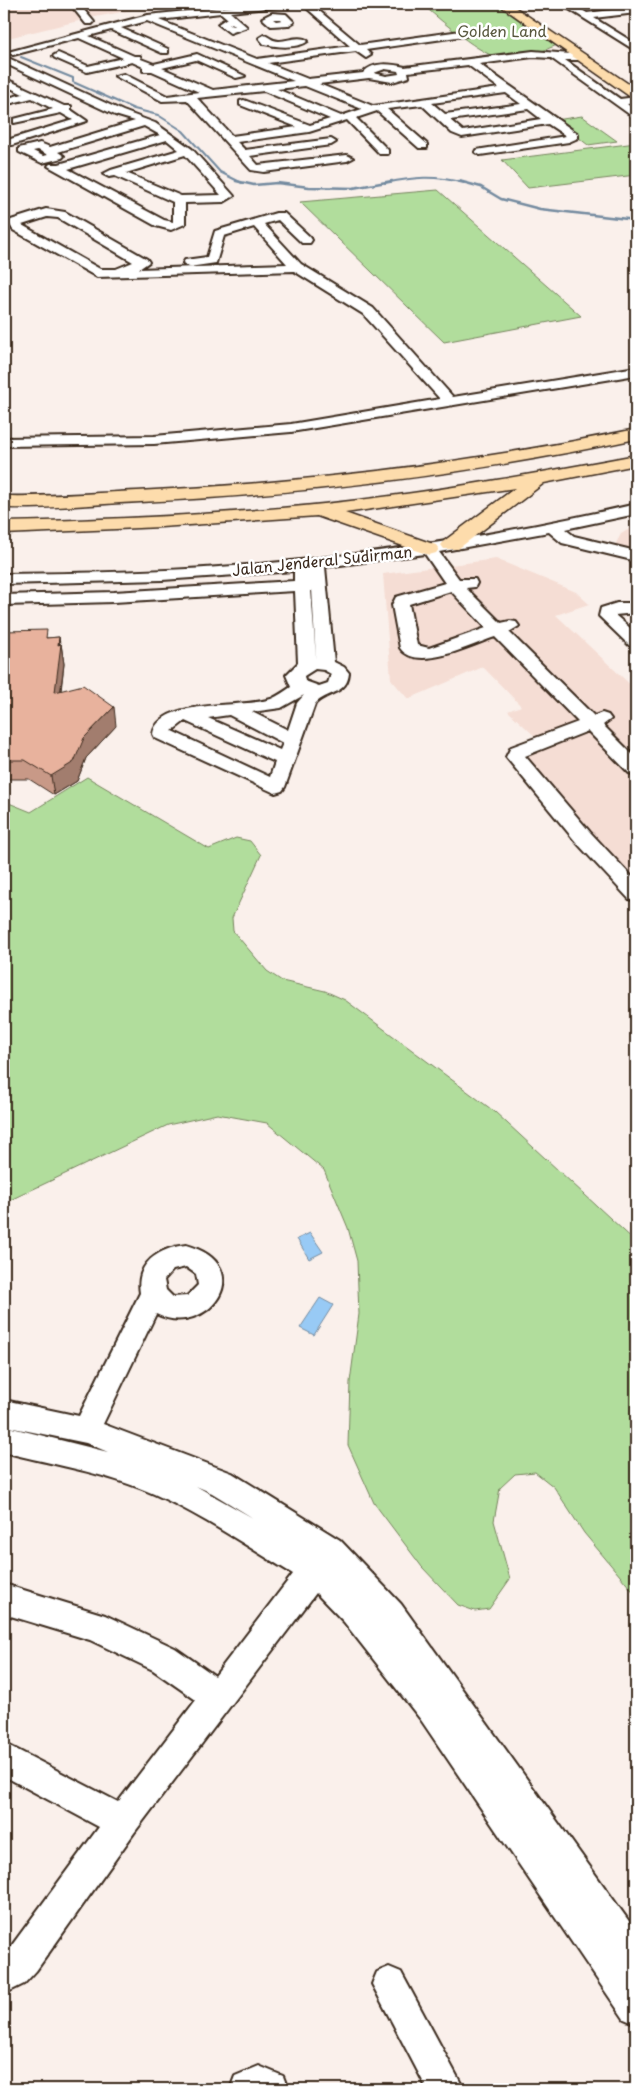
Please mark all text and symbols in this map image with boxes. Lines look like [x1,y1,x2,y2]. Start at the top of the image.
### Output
park label: Golden Land [457,19,547,42]
street label: Jalan Jenderal Sudirman [231,539,413,581]

